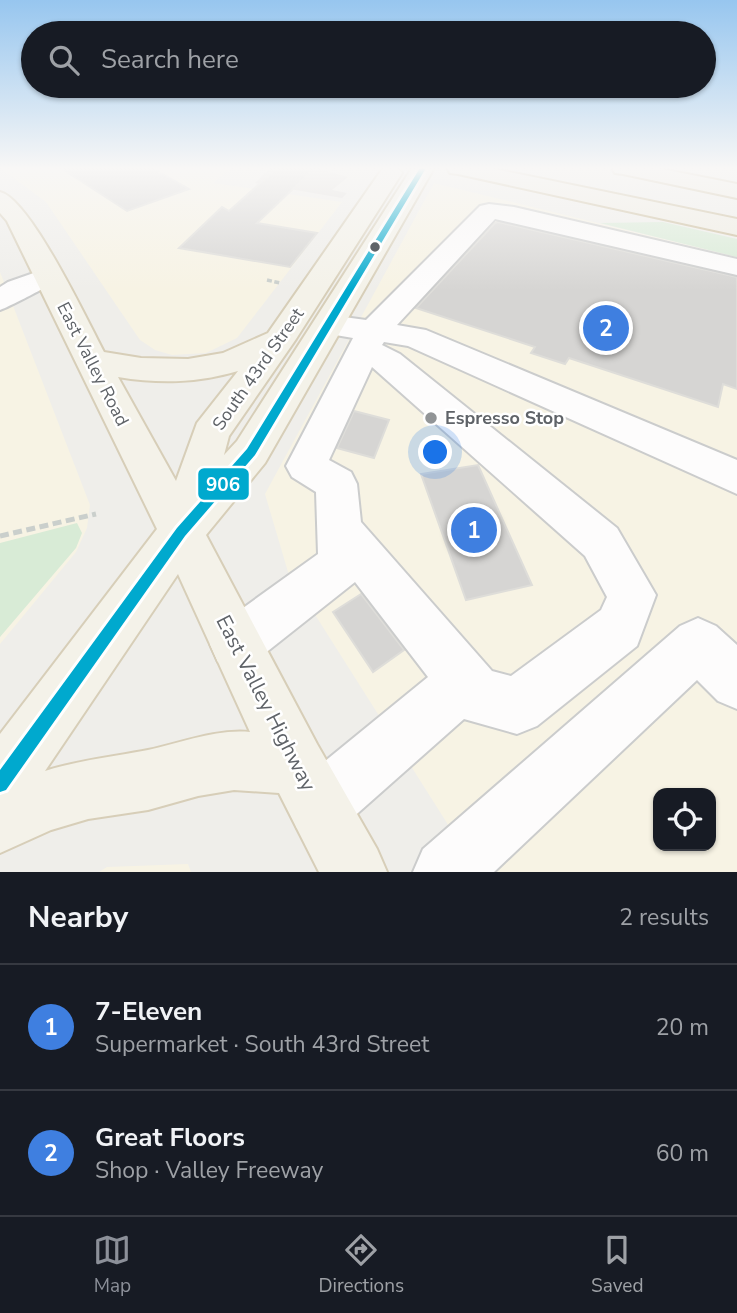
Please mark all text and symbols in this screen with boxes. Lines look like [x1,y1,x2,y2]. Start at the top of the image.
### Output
search box [21,21,716,98]
icon: search [45,41,83,79]
text: Search here [101,42,239,77]
unlabelled marker [368,240,382,254]
street label: East Valley Road [51,298,135,430]
street label: South 43rd Street [207,302,310,435]
pin: 2 [583,302,629,354]
place label: Espresso Stop [445,406,564,430]
marker: Espresso Stop [423,410,439,426]
your location [418,435,452,469]
line badge: 906 [197,467,250,501]
text: 906 [206,472,240,498]
pin: 1 [451,504,497,556]
street label: East Valley Highway [209,610,323,796]
map controls [653,788,716,851]
button: locate [653,788,716,851]
text: Nearby [28,897,128,938]
text: 2 results [619,902,709,933]
text: 7-Eleven [95,994,202,1029]
text: 1 [44,1012,58,1043]
text: 20 m [656,1012,709,1043]
text: Supermarket · South 43rd Street [95,1029,429,1060]
text: Great Floors [95,1120,245,1155]
text: 2 [44,1138,58,1169]
text: 60 m [656,1138,709,1169]
text: Shop · Valley Freeway [95,1155,323,1186]
tab: Map [93,1231,131,1299]
tab: Directions [318,1231,404,1299]
tab: Saved [591,1231,644,1299]

